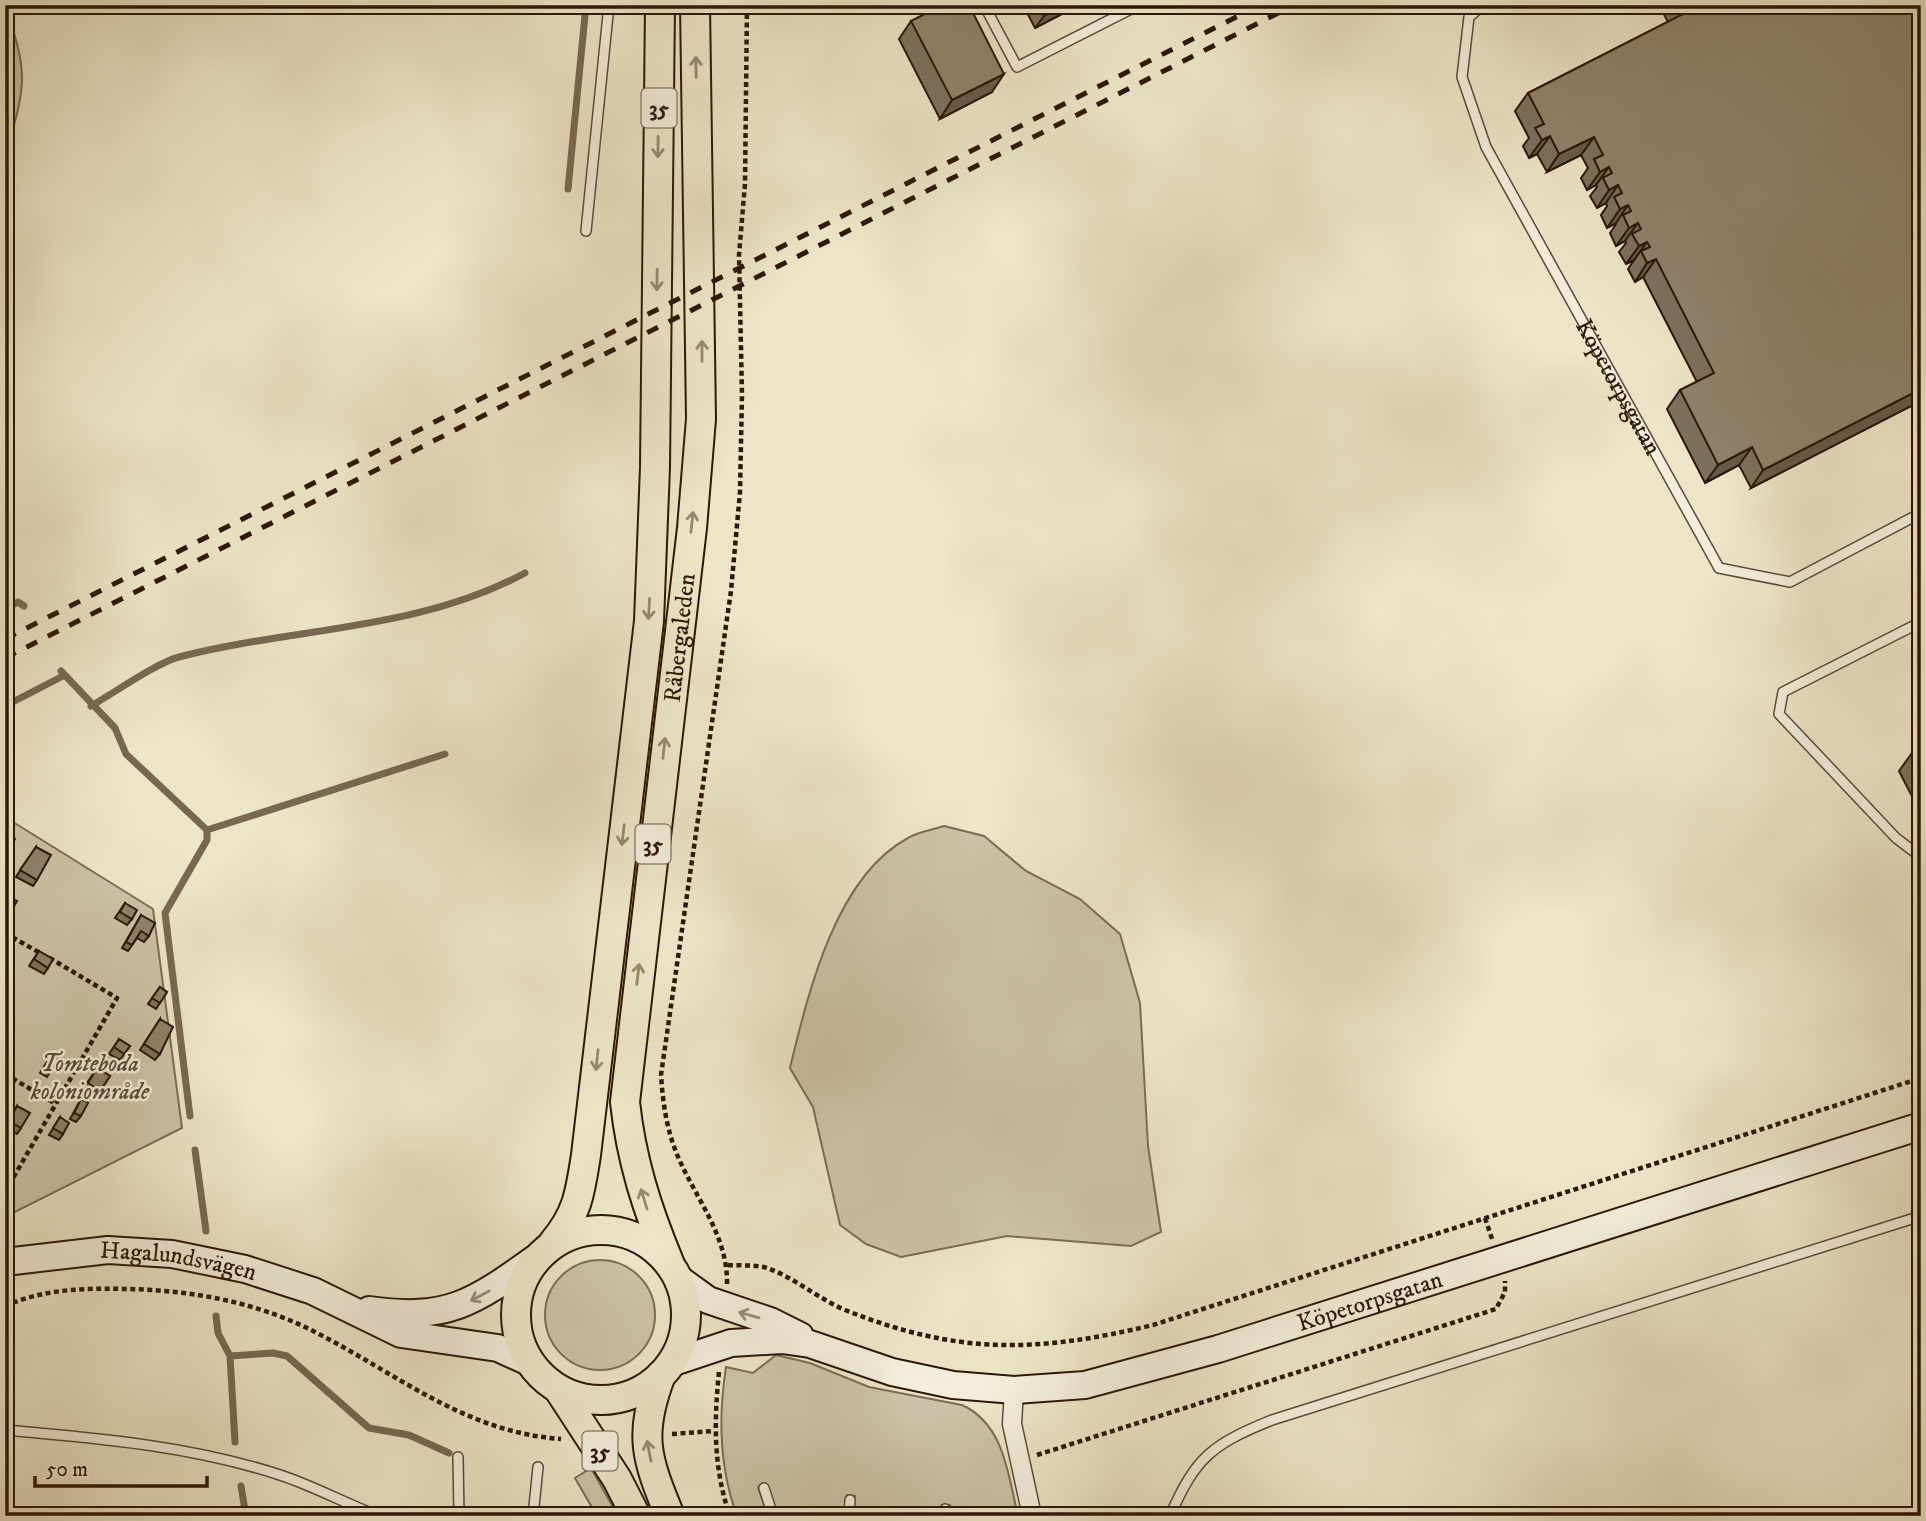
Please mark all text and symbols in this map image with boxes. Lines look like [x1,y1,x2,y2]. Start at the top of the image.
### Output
one-way arrow [690,56,703,79]
road number: 35 [642,88,676,128]
one-way arrow [652,135,665,158]
one-way arrow [650,268,664,291]
street label: Köpetorpsgatan [1568,314,1668,461]
one-way arrow [695,340,709,363]
one-way arrow [686,512,699,534]
street label: Råbergaleden [658,571,703,704]
one-way arrow [643,597,656,620]
one-way arrow [658,737,671,760]
one-way arrow [617,823,630,845]
road number: 35 [636,824,670,864]
one-way arrow [631,963,644,986]
park label: Tomteboda koloniområde [30,1049,150,1107]
one-way arrow [590,1049,603,1071]
one-way arrow [636,1188,649,1210]
street label: Hagalundsvägen [99,1236,261,1288]
street label: Köpetorpsgatan [1294,1265,1447,1339]
one-way arrow [470,1290,491,1304]
one-way arrow [738,1307,760,1320]
road number: 35 [582,1432,618,1470]
one-way arrow [642,1440,655,1463]
scale bar [35,1444,206,1488]
text: 50 m [46,1457,88,1483]

